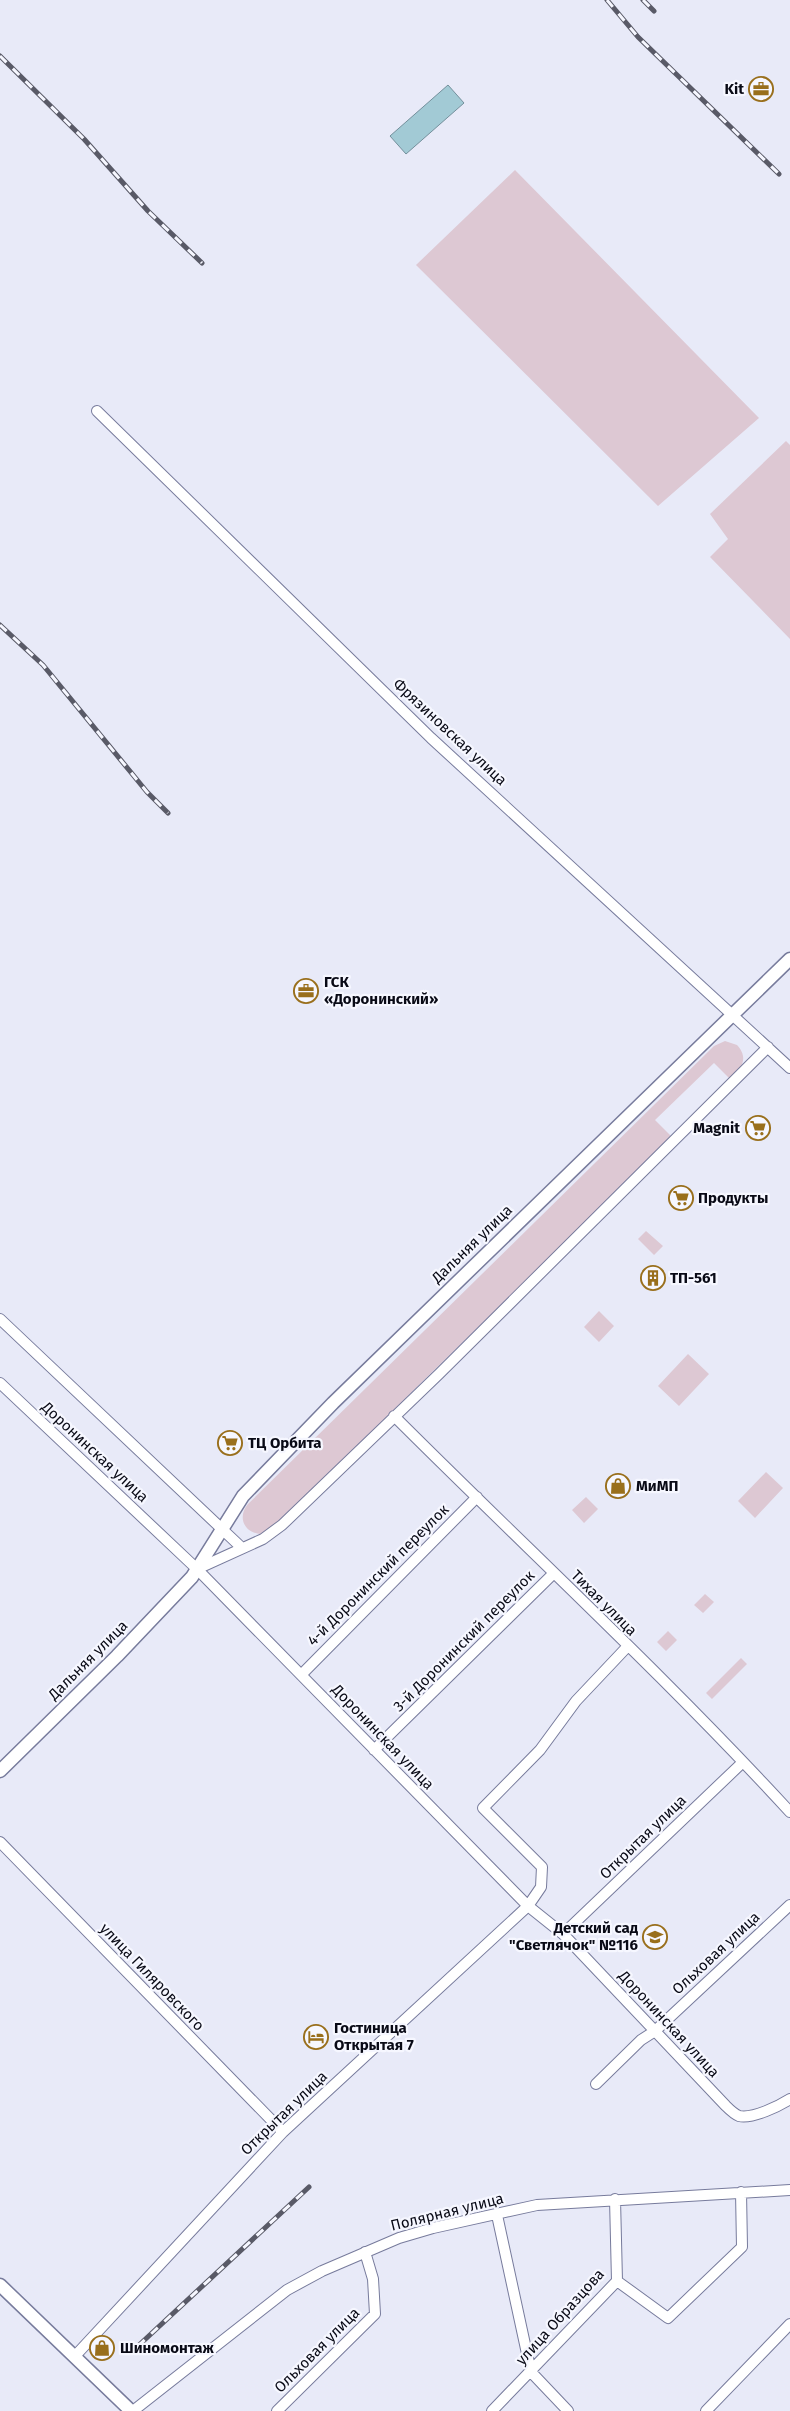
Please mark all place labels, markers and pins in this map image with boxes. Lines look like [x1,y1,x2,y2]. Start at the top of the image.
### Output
office icon: Kit [748,76,774,102]
place label: Kit [724,80,744,98]
place label: ГСК «Доронинский» [324,973,438,1008]
office icon: ГСК «Доронинский» [293,978,319,1004]
supermarket icon: Magnit [745,1115,771,1141]
place label: Magnit [693,1119,740,1137]
supermarket icon: Продукты [668,1185,694,1211]
place label: Продукты [698,1189,768,1207]
building icon: ТП-561 [640,1265,666,1291]
place label: ТП-561 [670,1269,717,1287]
supermarket icon: ТЦ Орбита [217,1430,243,1456]
place label: ТЦ Орбита [248,1434,321,1452]
shop icon: МиМП [605,1473,631,1499]
place label: МиМП [636,1477,678,1495]
place label: Детский сад "Светлячок" №116 [509,1919,639,1954]
school or university icon: Детский сад "Светлячок" №116 [642,1924,668,1950]
place label: Гостиница Открытая 7 [334,2019,414,2054]
hotel icon: Гостиница Открытая 7 [303,2024,329,2050]
shop icon: Шиномонтаж [89,2335,115,2361]
place label: Шиномонтаж [120,2339,214,2357]

